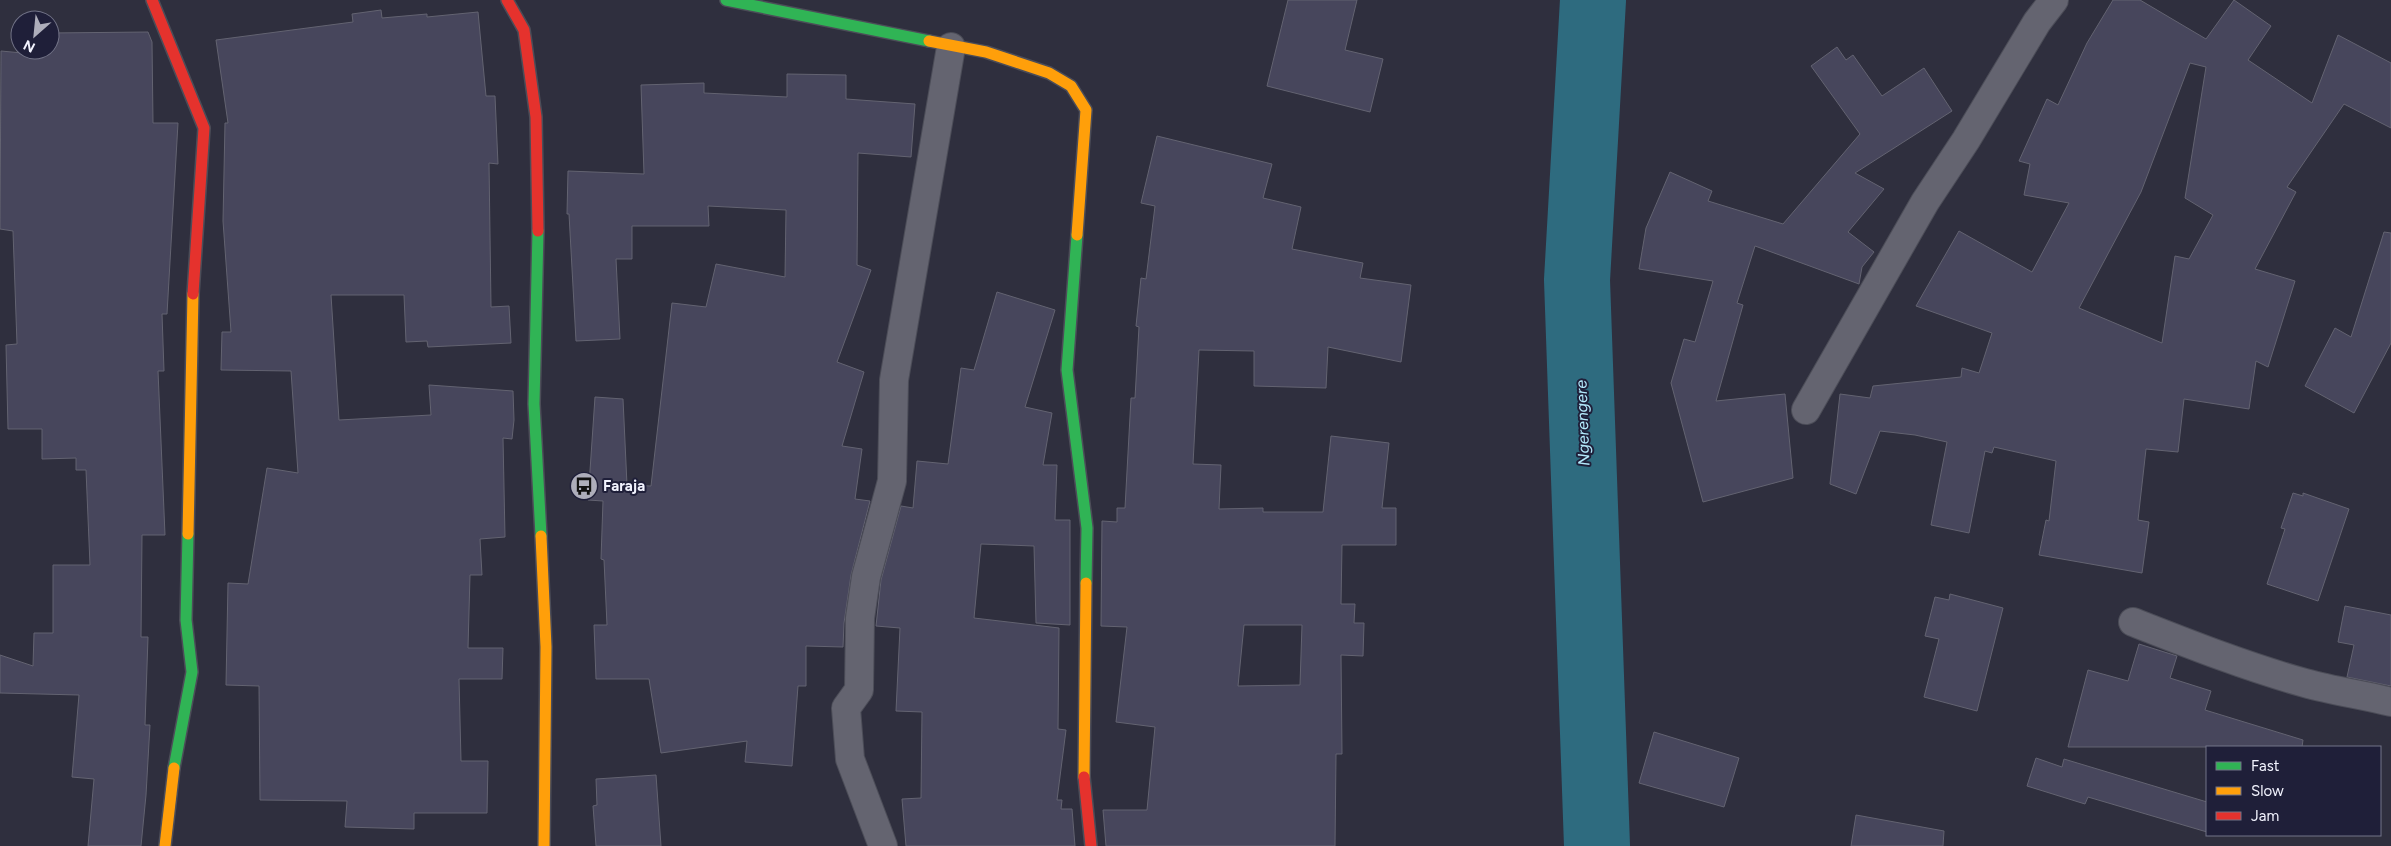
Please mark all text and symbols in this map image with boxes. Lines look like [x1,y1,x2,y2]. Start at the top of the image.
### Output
north arrow [10,10,60,60]
text: N [21,36,38,56]
water label: Ngerengere [1571,379,1593,466]
bus stop icon: Faraja [569,471,599,501]
place label: Faraja [603,477,645,495]
legend [2206,746,2381,836]
text: Fast [2251,757,2280,775]
text: Slow [2251,782,2284,800]
text: Jam [2251,807,2279,825]

